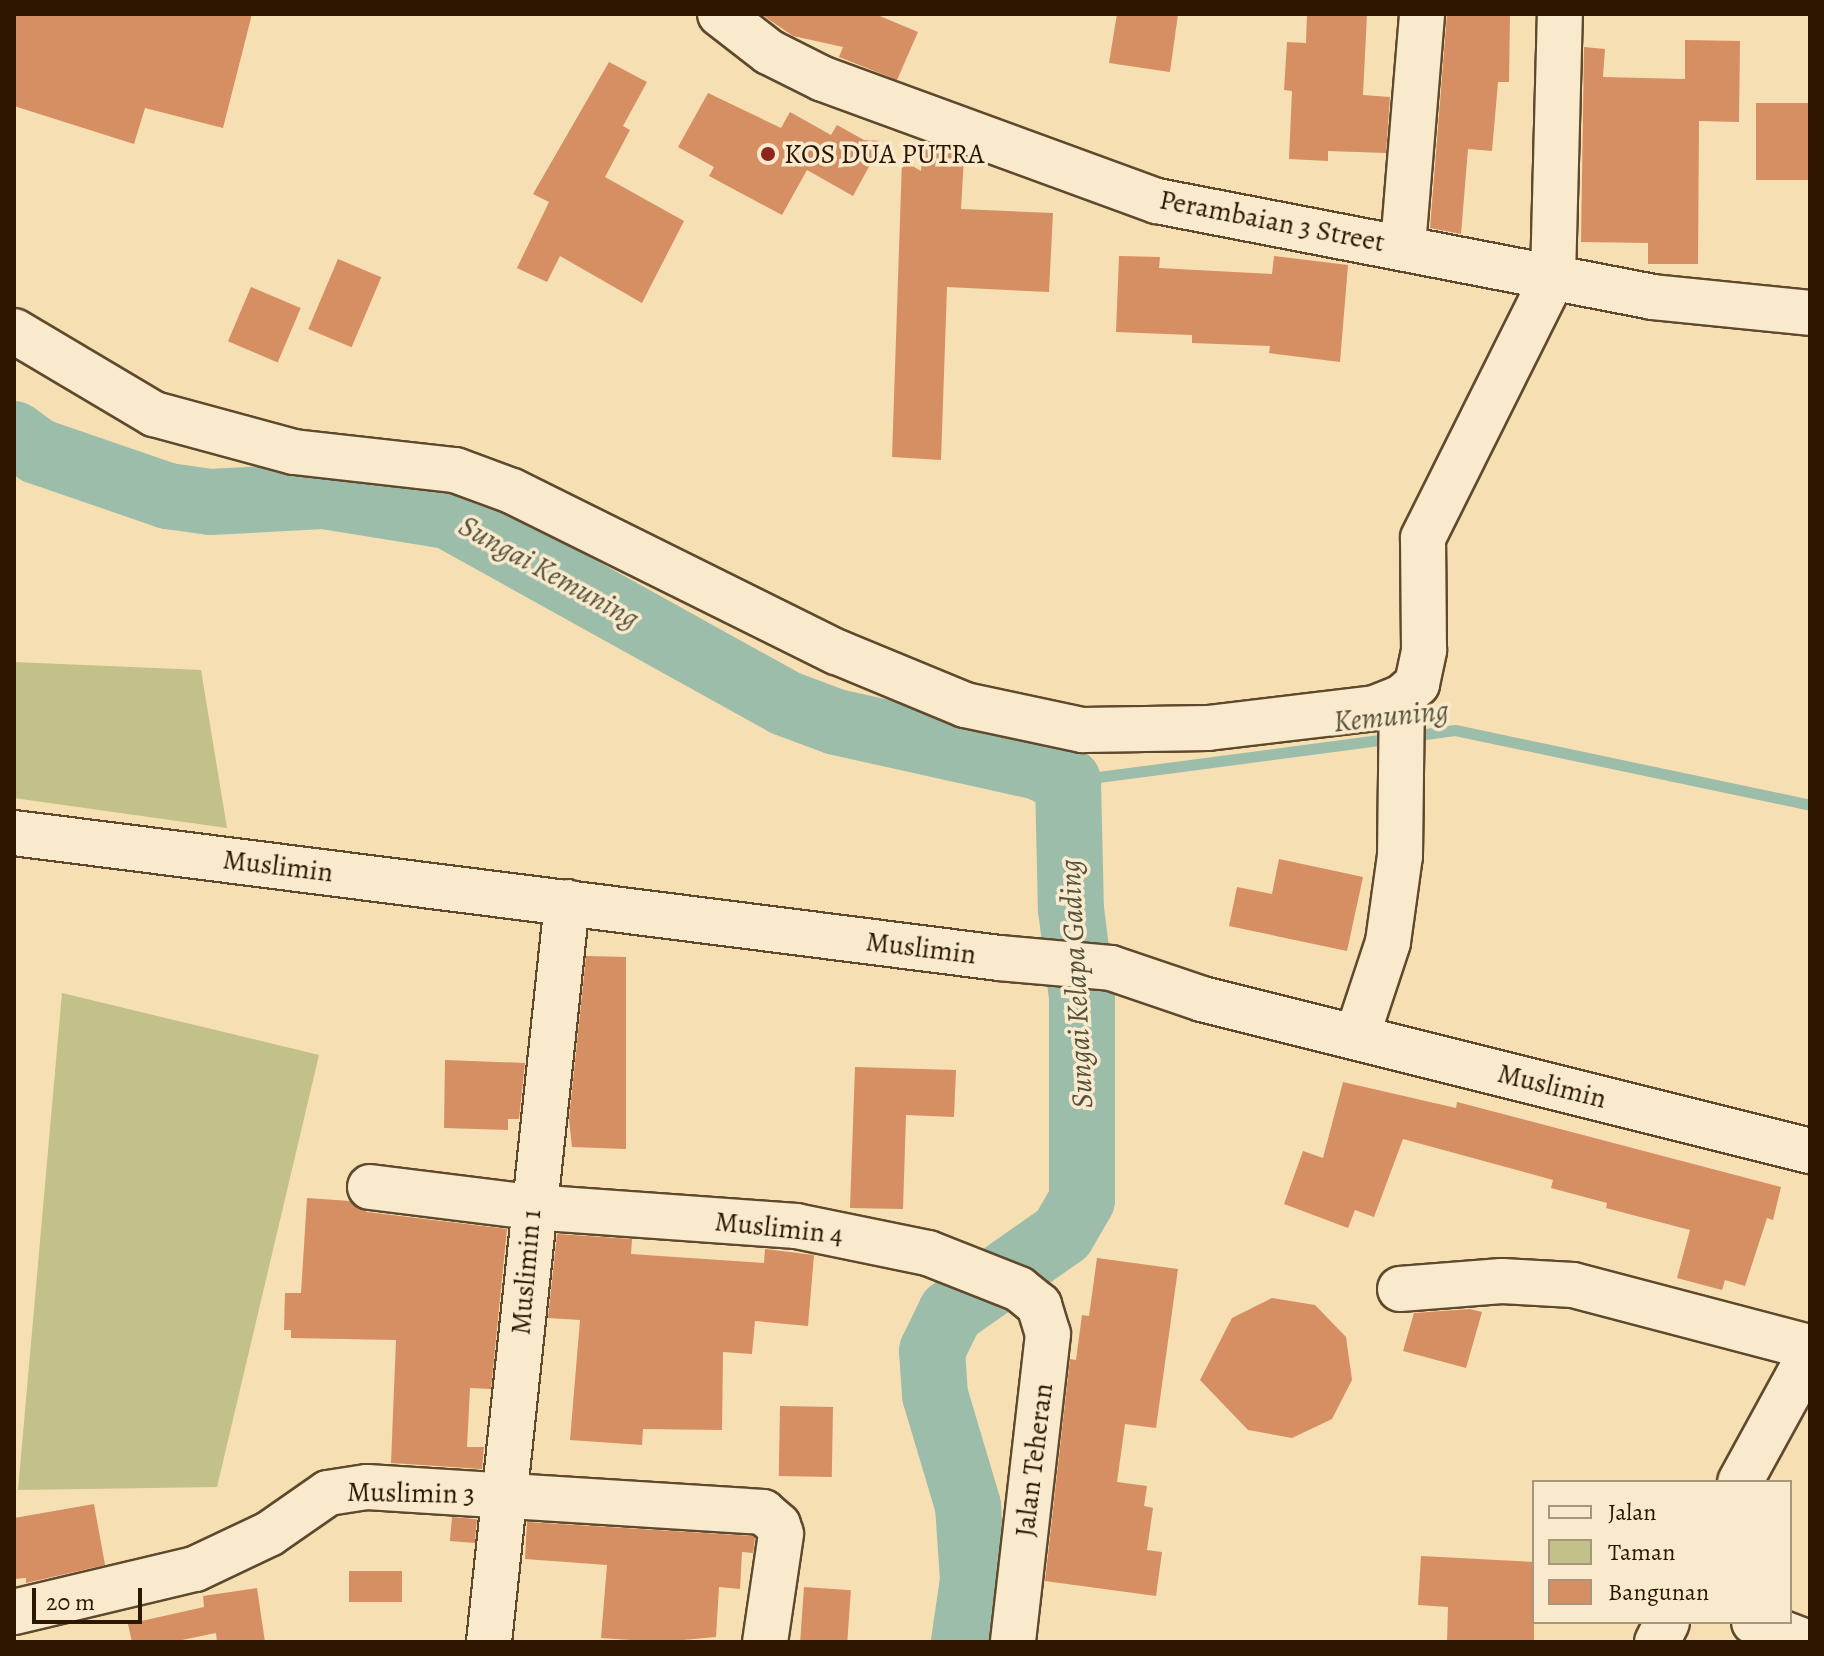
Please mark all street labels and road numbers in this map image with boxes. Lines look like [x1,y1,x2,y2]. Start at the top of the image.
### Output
street label: Perambaian 3 Street [1157,183,1387,259]
street label: Muslimin [221,843,335,889]
street label: Muslimin [864,925,978,971]
street label: Muslimin [1494,1056,1610,1116]
street label: Muslimin 4 [713,1205,845,1251]
street label: Muslimin 1 [504,1208,548,1336]
street label: Jalan Teheran [1008,1381,1060,1539]
street label: Muslimin 3 [347,1475,475,1511]

